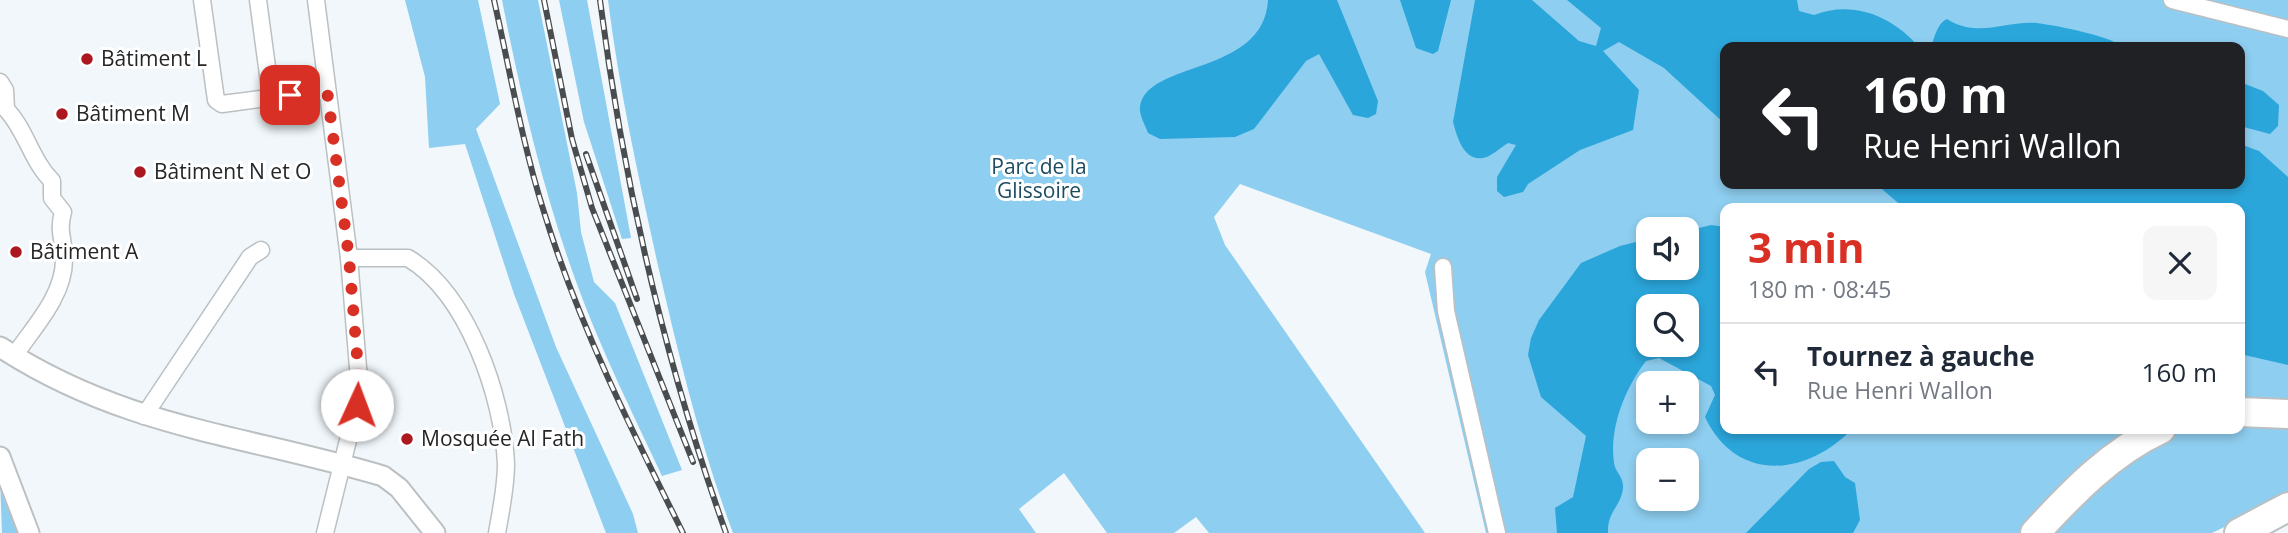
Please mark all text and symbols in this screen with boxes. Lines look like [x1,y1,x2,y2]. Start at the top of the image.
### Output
place label: Bâtiment L [101,44,207,72]
marker: Bâtiment L [79,51,95,67]
text: 160 m [1863,61,2008,127]
pin [260,65,320,125]
icon: left [1748,70,1839,161]
icon: arrive [271,76,309,114]
place label: Bâtiment M [76,99,190,127]
marker: Bâtiment M [54,106,70,122]
text: Rue Henri Wallon [1863,124,2122,167]
park label: Parc de la Glissoire [991,152,1087,204]
place label: Bâtiment N et O [154,157,311,185]
marker: Bâtiment N et O [132,164,148,180]
map controls [1636,217,1699,511]
button: sound [1636,217,1699,280]
text: 3 min [1748,218,1865,275]
button: close [2143,226,2217,300]
place label: Bâtiment A [30,237,139,265]
marker: Bâtiment A [8,244,24,260]
text: 180 m · 08:45 [1748,273,1891,305]
button: search [1636,294,1699,357]
text: Tournez à gauche [1807,338,2035,374]
icon: left [1748,353,1786,391]
text: 160 m [2142,354,2217,390]
position arrow [320,368,394,442]
button: + [1636,371,1699,434]
text: Rue Henri Wallon [1807,374,1993,406]
place label: Mosquée Al Fath [421,424,584,452]
marker: Mosquée Al Fath [399,431,415,447]
button: − [1636,448,1699,511]

